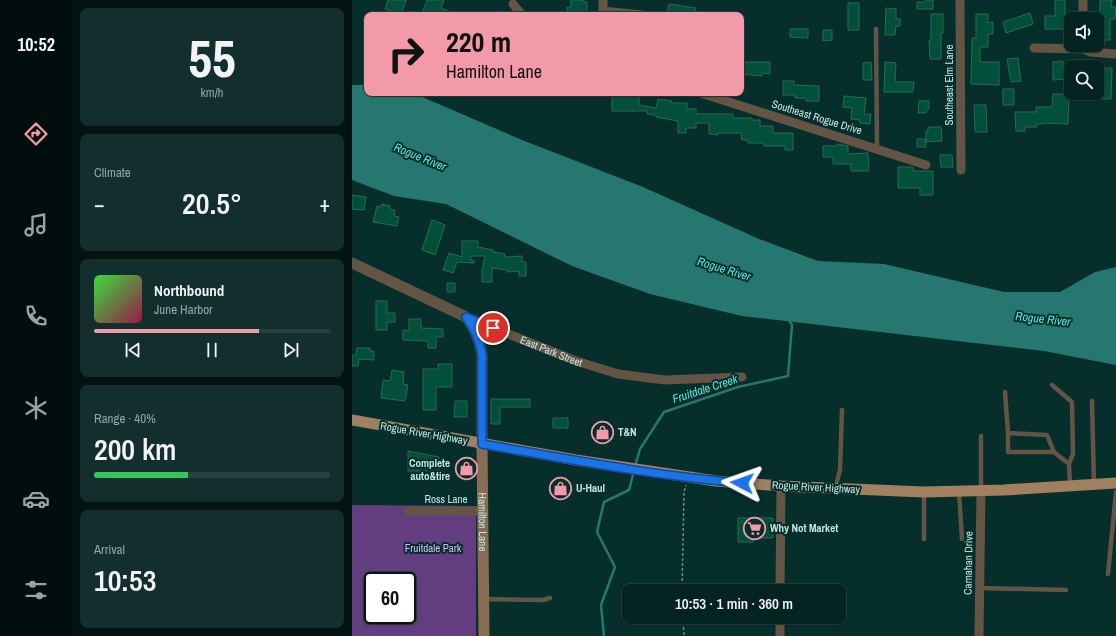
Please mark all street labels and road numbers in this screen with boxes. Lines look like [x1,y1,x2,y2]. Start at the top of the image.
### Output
street label: Southeast Elm Lane [942,44,956,126]
street label: Southeast Rogue Drive [770,97,864,137]
street label: East Park Street [518,332,585,370]
street label: Rogue River Highway [379,418,469,448]
street label: Rogue River Highway [772,478,861,496]
street label: Ross Lane [424,492,468,506]
street label: Hamilton Lane [476,493,490,551]
street label: Carnahan Drive [960,531,976,595]

